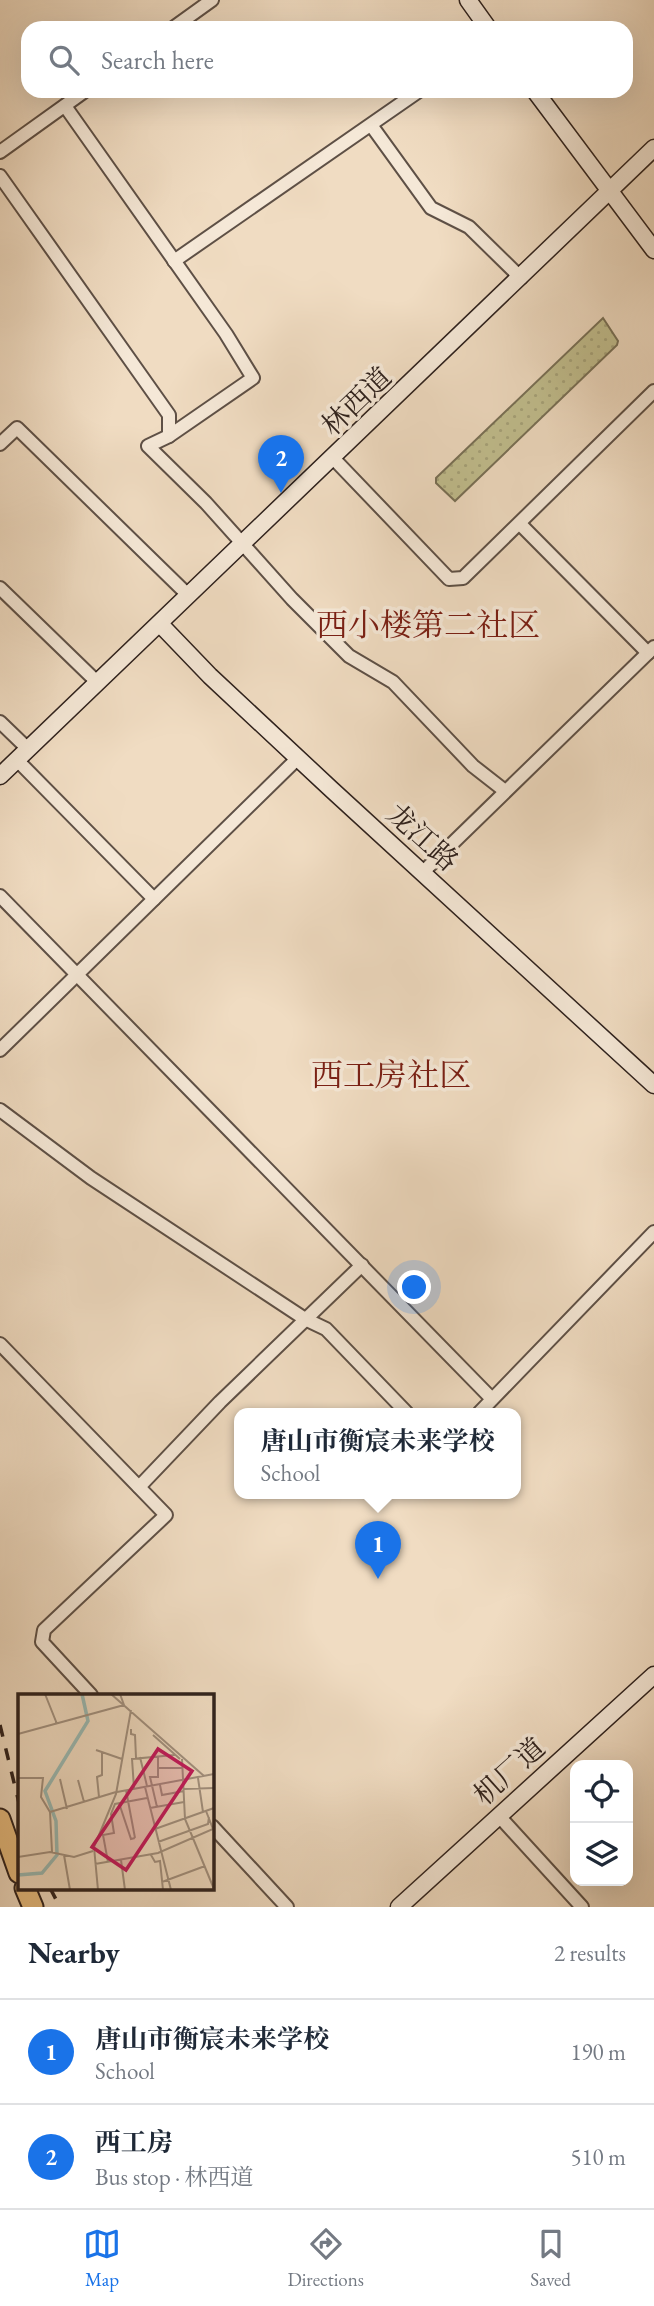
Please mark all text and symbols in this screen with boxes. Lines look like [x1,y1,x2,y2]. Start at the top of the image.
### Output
search box [21,21,633,98]
icon: search [45,41,83,79]
text: Search here [101,43,214,77]
street label: 林西道 [313,359,399,443]
pin: 2 [258,435,304,493]
district label: 西小楼第二社区 [316,604,540,646]
street label: 龙江路 [380,796,466,878]
district label: 西工房社区 [311,1054,471,1096]
your location [397,1270,431,1304]
popup [234,1408,521,1499]
text: 唐山市衡宸未来学校 [260,1424,495,1458]
text: School [260,1458,320,1488]
pin: 1 [355,1521,401,1579]
inset map [18,1694,214,1890]
street label: 机厂道 [466,1730,552,1812]
map controls [570,1760,633,1886]
button: locate [570,1760,633,1823]
button: layers [570,1823,633,1886]
text: Nearby [28,1933,120,1972]
text: 2 results [554,1938,626,1968]
text: 唐山市衡宸未来学校 [95,2022,329,2056]
text: 1 [45,2037,57,2067]
text: 190 m [570,2037,626,2067]
text: School [95,2056,155,2086]
text: 西工房 [95,2125,173,2159]
text: 2 [45,2142,57,2172]
text: 510 m [570,2142,626,2172]
text: Bus stop · 林西道 [95,2162,253,2192]
tab: Map [83,2225,121,2292]
tab: Directions [287,2225,364,2292]
tab: Saved [530,2225,571,2292]

